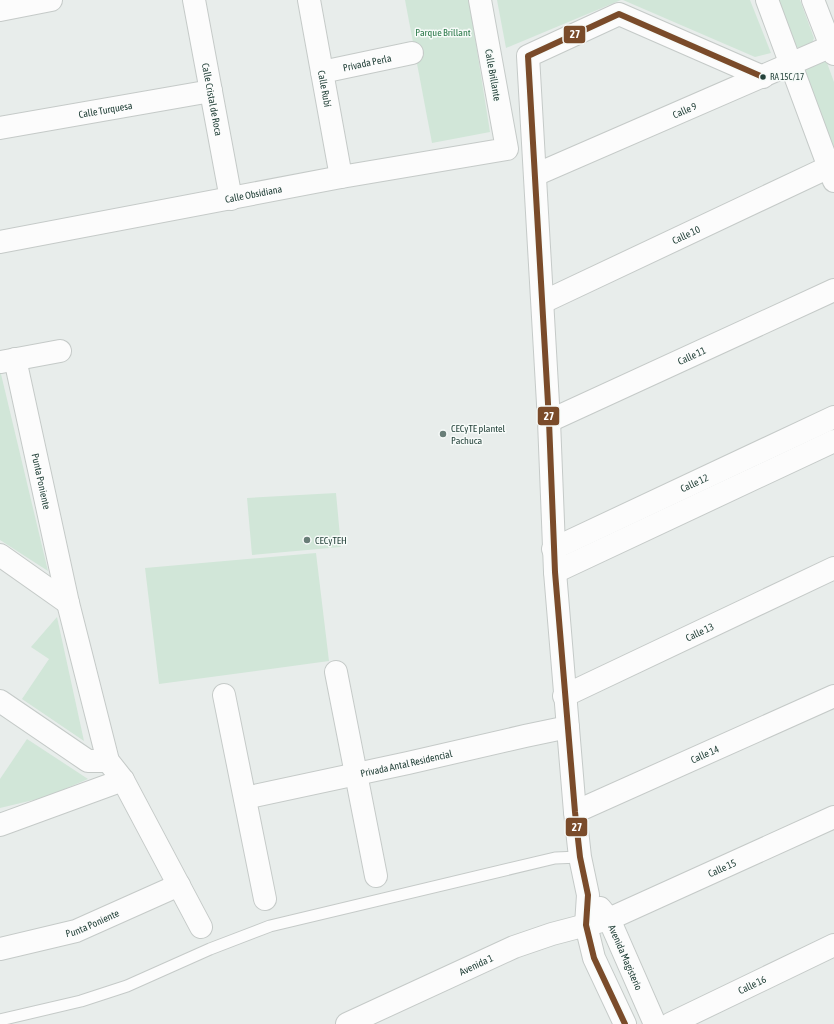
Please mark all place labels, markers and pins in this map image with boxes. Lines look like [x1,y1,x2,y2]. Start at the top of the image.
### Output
marker: RA 15C/17 [758,72,768,82]
place label: RA 15C/17 [770,72,804,82]
place label: CECyTE plantel Pachuca [451,423,506,446]
marker: CECyTE plantel Pachuca [438,429,448,439]
marker: CECyTEH [302,535,312,545]
place label: CECyTEH [315,535,347,546]

